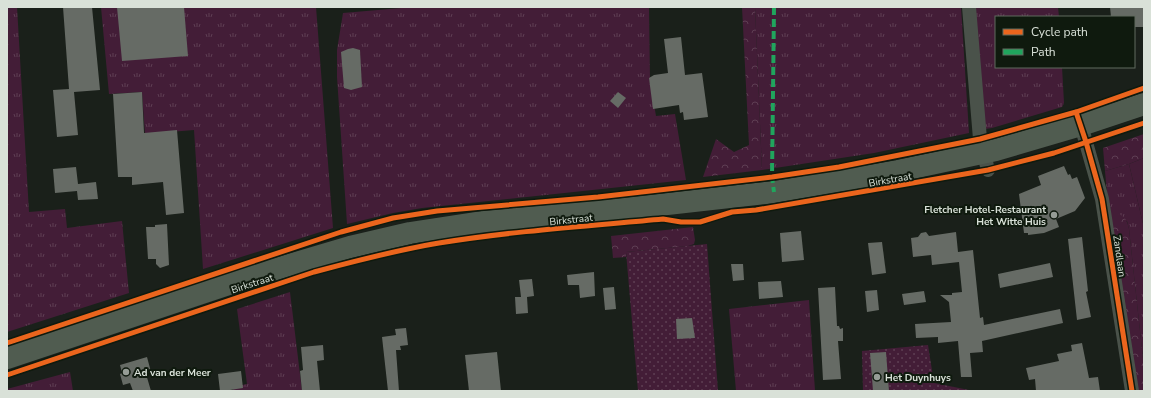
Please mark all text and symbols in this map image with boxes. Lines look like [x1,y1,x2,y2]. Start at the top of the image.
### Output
legend [995,16,1135,68]
text: Cycle path [1031,24,1088,40]
text: Path [1031,44,1056,60]
street label: Birkstraat [868,169,913,191]
place label: Fletcher Hotel-Restaurant Het Witte Huis [924,203,1046,229]
marker: Fletcher Hotel-Restaurant Het Witte Huis [1049,210,1059,220]
street label: Birkstraat [549,211,594,229]
street label: Zandlaan [1109,234,1129,278]
street label: Birkstraat [229,270,276,297]
place label: Ad van der Meer [134,366,211,380]
marker: Ad van der Meer [121,367,131,377]
place label: Het Duynhuys [885,371,951,385]
marker: Het Duynhuys [872,372,882,382]

